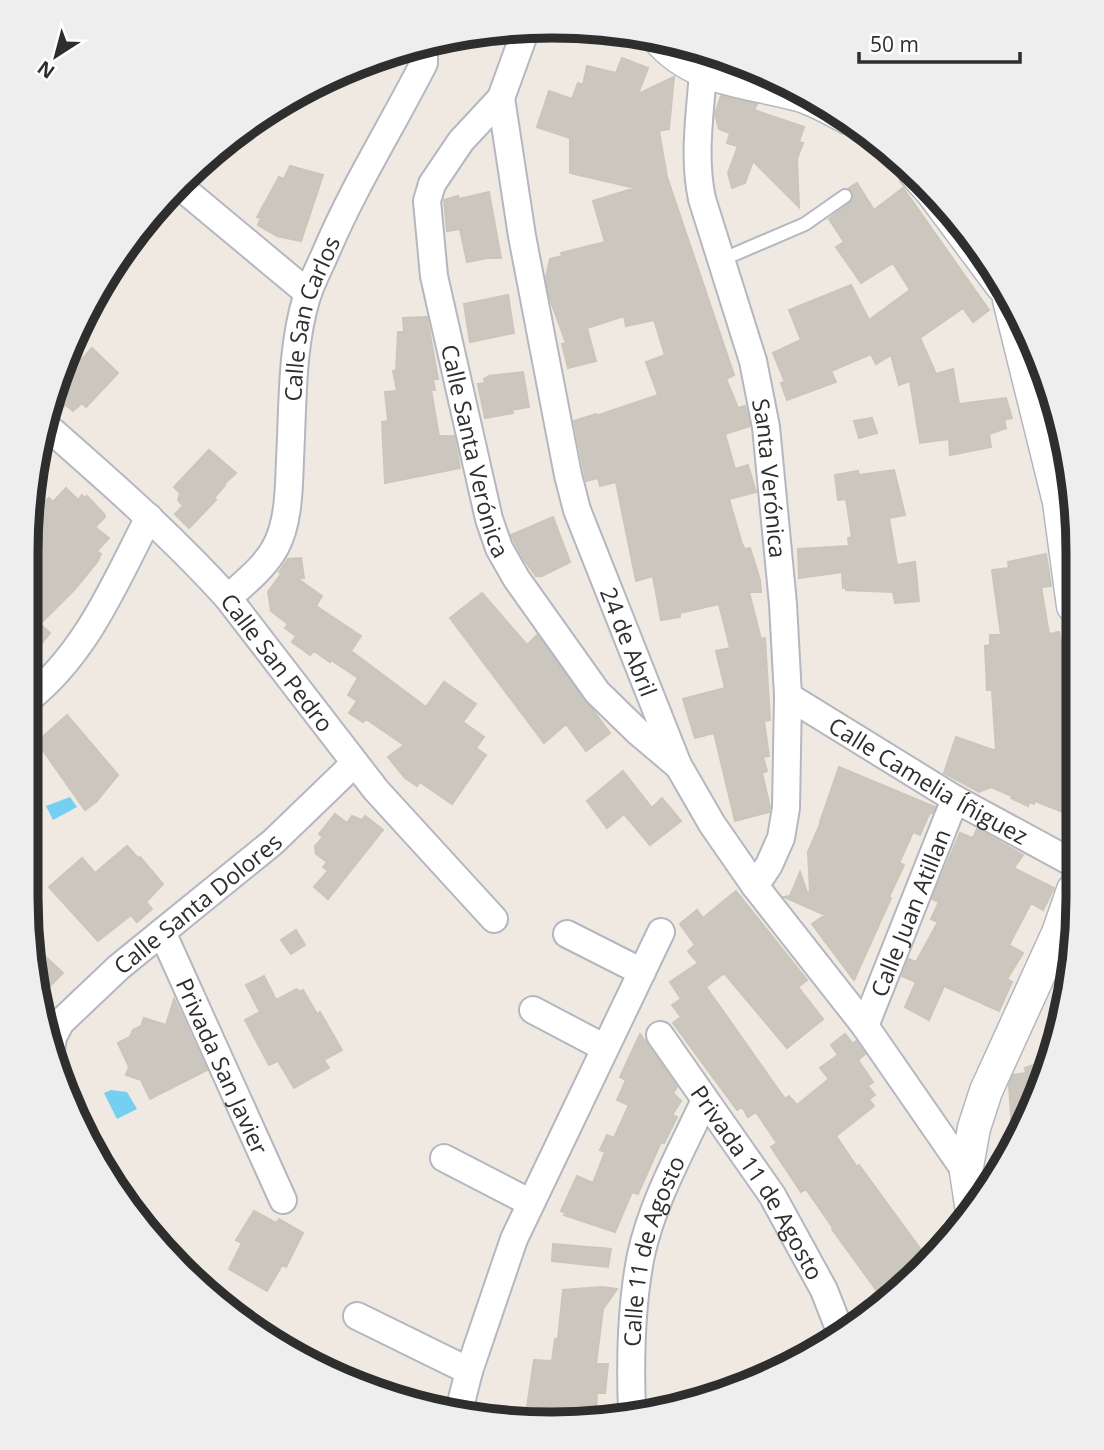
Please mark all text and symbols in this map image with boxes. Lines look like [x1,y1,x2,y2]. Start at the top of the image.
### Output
north arrow [21,21,91,91]
scale bar [859,21,1020,65]
text: 50 m [870,30,919,58]
text: N [32,55,60,85]
street label: Calle San Carlos [276,231,347,402]
street label: Calle Santa Verónica [434,341,517,563]
street label: Santa Verónica [745,396,794,559]
street label: 24 de Abril [593,582,665,701]
street label: Calle San Pedro [214,586,341,738]
street label: Calle Camelia Íñiguez [823,709,1034,852]
street label: Calle Juan Atillan [862,824,958,1001]
street label: Calle Santa Dolores [107,826,289,981]
street label: Privada San Javier [169,973,276,1160]
street label: Privada 11 de Agosto [684,1079,831,1285]
street label: Calle 11 de Agosto [615,1150,692,1347]

